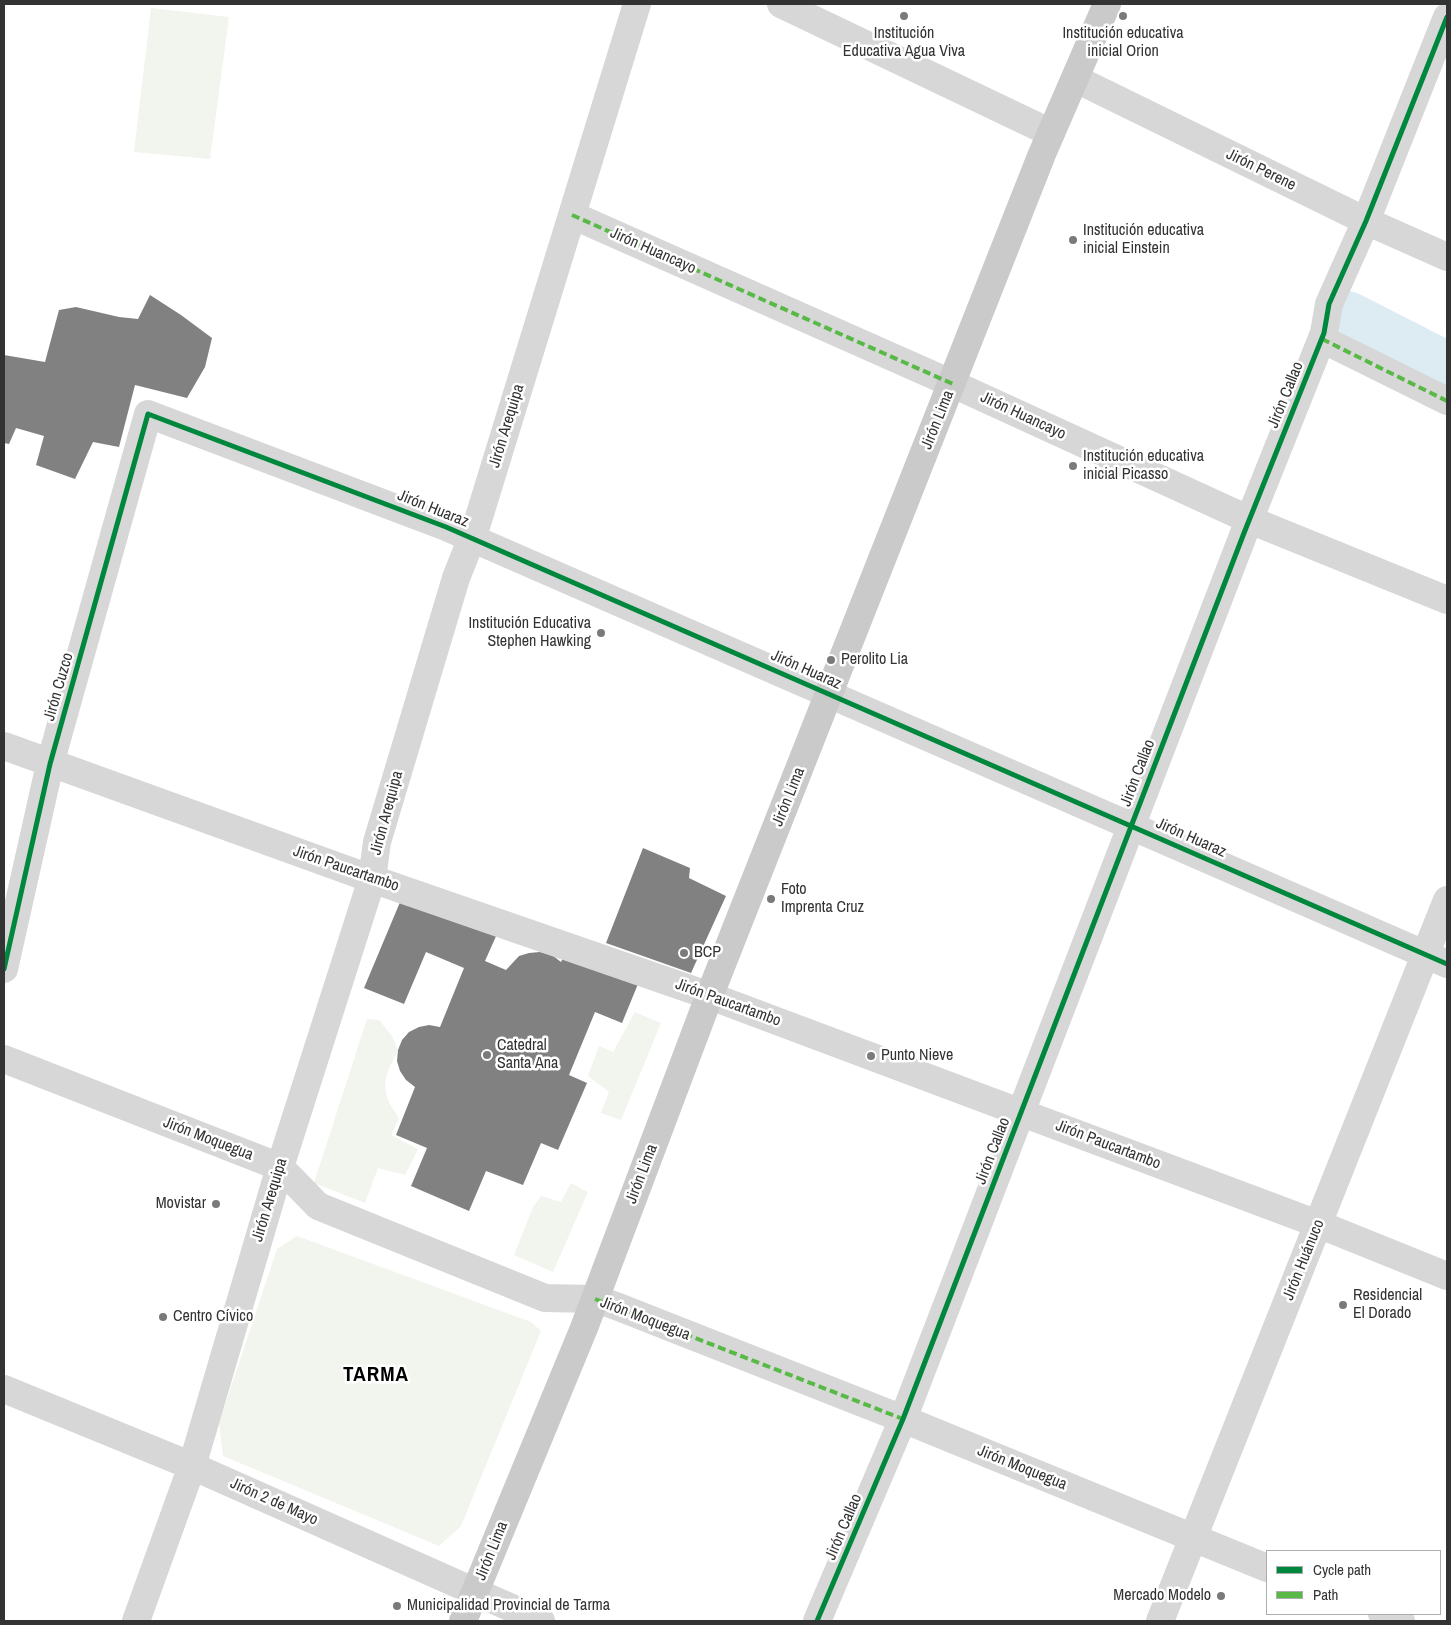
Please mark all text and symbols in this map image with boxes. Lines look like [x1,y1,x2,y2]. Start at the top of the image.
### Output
marker: Institución Educativa Agua Viva [898,10,910,22]
marker: Institución educativa inicial Orion [1117,10,1129,22]
place label: Institución Educativa Agua Viva [843,24,965,62]
place label: Institución educativa inicial Orion [1062,24,1184,62]
street label: Jirón Perene [1223,145,1299,195]
place label: Institución educativa inicial Einstein [1083,221,1204,259]
street label: Jirón Huancayo [607,224,699,278]
marker: Institución educativa inicial Einstein [1067,234,1079,246]
street label: Jirón Callao [1264,359,1308,431]
street label: Jirón Arequipa [485,382,529,470]
street label: Jirón Lima [917,388,959,452]
street label: Jirón Huancayo [977,388,1069,444]
place label: Institución educativa inicial Picasso [1083,447,1204,485]
marker: Institución educativa inicial Picasso [1067,460,1079,472]
street label: Jirón Huaraz [395,486,471,532]
place label: Institución Educativa Stephen Hawking [468,614,591,652]
marker: Institución Educativa Stephen Hawking [595,627,607,639]
street label: Jirón Huaraz [768,646,844,694]
place label: Perolito Lia [841,650,908,670]
street label: Jirón Cuzco [40,651,78,723]
marker: Perolito Lia [825,654,837,666]
street label: Jirón Callao [1116,737,1160,809]
street label: Jirón Lima [768,765,810,829]
street label: Jirón Arequipa [367,769,407,857]
street label: Jirón Huaraz [1153,814,1229,862]
street label: Jirón Paucartambo [290,842,402,896]
place label: Foto Imprenta Cruz [781,880,864,918]
marker: Foto Imprenta Cruz [765,893,777,905]
place label: BCP [694,943,721,963]
marker: BCP [678,947,690,959]
street label: Jirón Paucartambo [673,975,783,1031]
place label: Catedral Santa Ana [497,1036,558,1074]
place label: Punto Nieve [881,1046,953,1066]
marker: Catedral Santa Ana [481,1049,493,1061]
marker: Punto Nieve [865,1050,877,1062]
street label: Jirón Moquegua [160,1113,256,1165]
street label: Jirón Callao [971,1115,1015,1187]
street label: Jirón Paucartambo [1053,1116,1163,1174]
street label: Jirón Lima [622,1142,662,1206]
street label: Jirón Arequipa [248,1156,292,1244]
place label: Movistar [156,1194,206,1214]
marker: Movistar [210,1198,222,1210]
street label: Jirón Huánuco [1279,1217,1329,1303]
place label: Residencial El Dorado [1353,1286,1422,1324]
street label: Jirón Moquegua [597,1293,693,1345]
marker: Residencial El Dorado [1337,1299,1349,1311]
place label: Centro Cívico [173,1307,253,1327]
marker: Centro Cívico [157,1311,169,1323]
district label: TARMA [342,1362,410,1388]
street label: Jirón Moquegua [974,1441,1070,1495]
street label: Jirón 2 de Mayo [227,1474,321,1530]
street label: Jirón Callao [821,1491,867,1563]
street label: Jirón Lima [471,1519,513,1583]
legend [1266,1550,1441,1615]
text: Cycle path [1313,1559,1371,1580]
text: Path [1313,1584,1338,1605]
place label: Mercado Modelo [1113,1586,1211,1606]
marker: Mercado Modelo [1215,1590,1227,1602]
place label: Municipalidad Provincial de Tarma [407,1596,610,1616]
marker: Municipalidad Provincial de Tarma [391,1600,403,1612]

